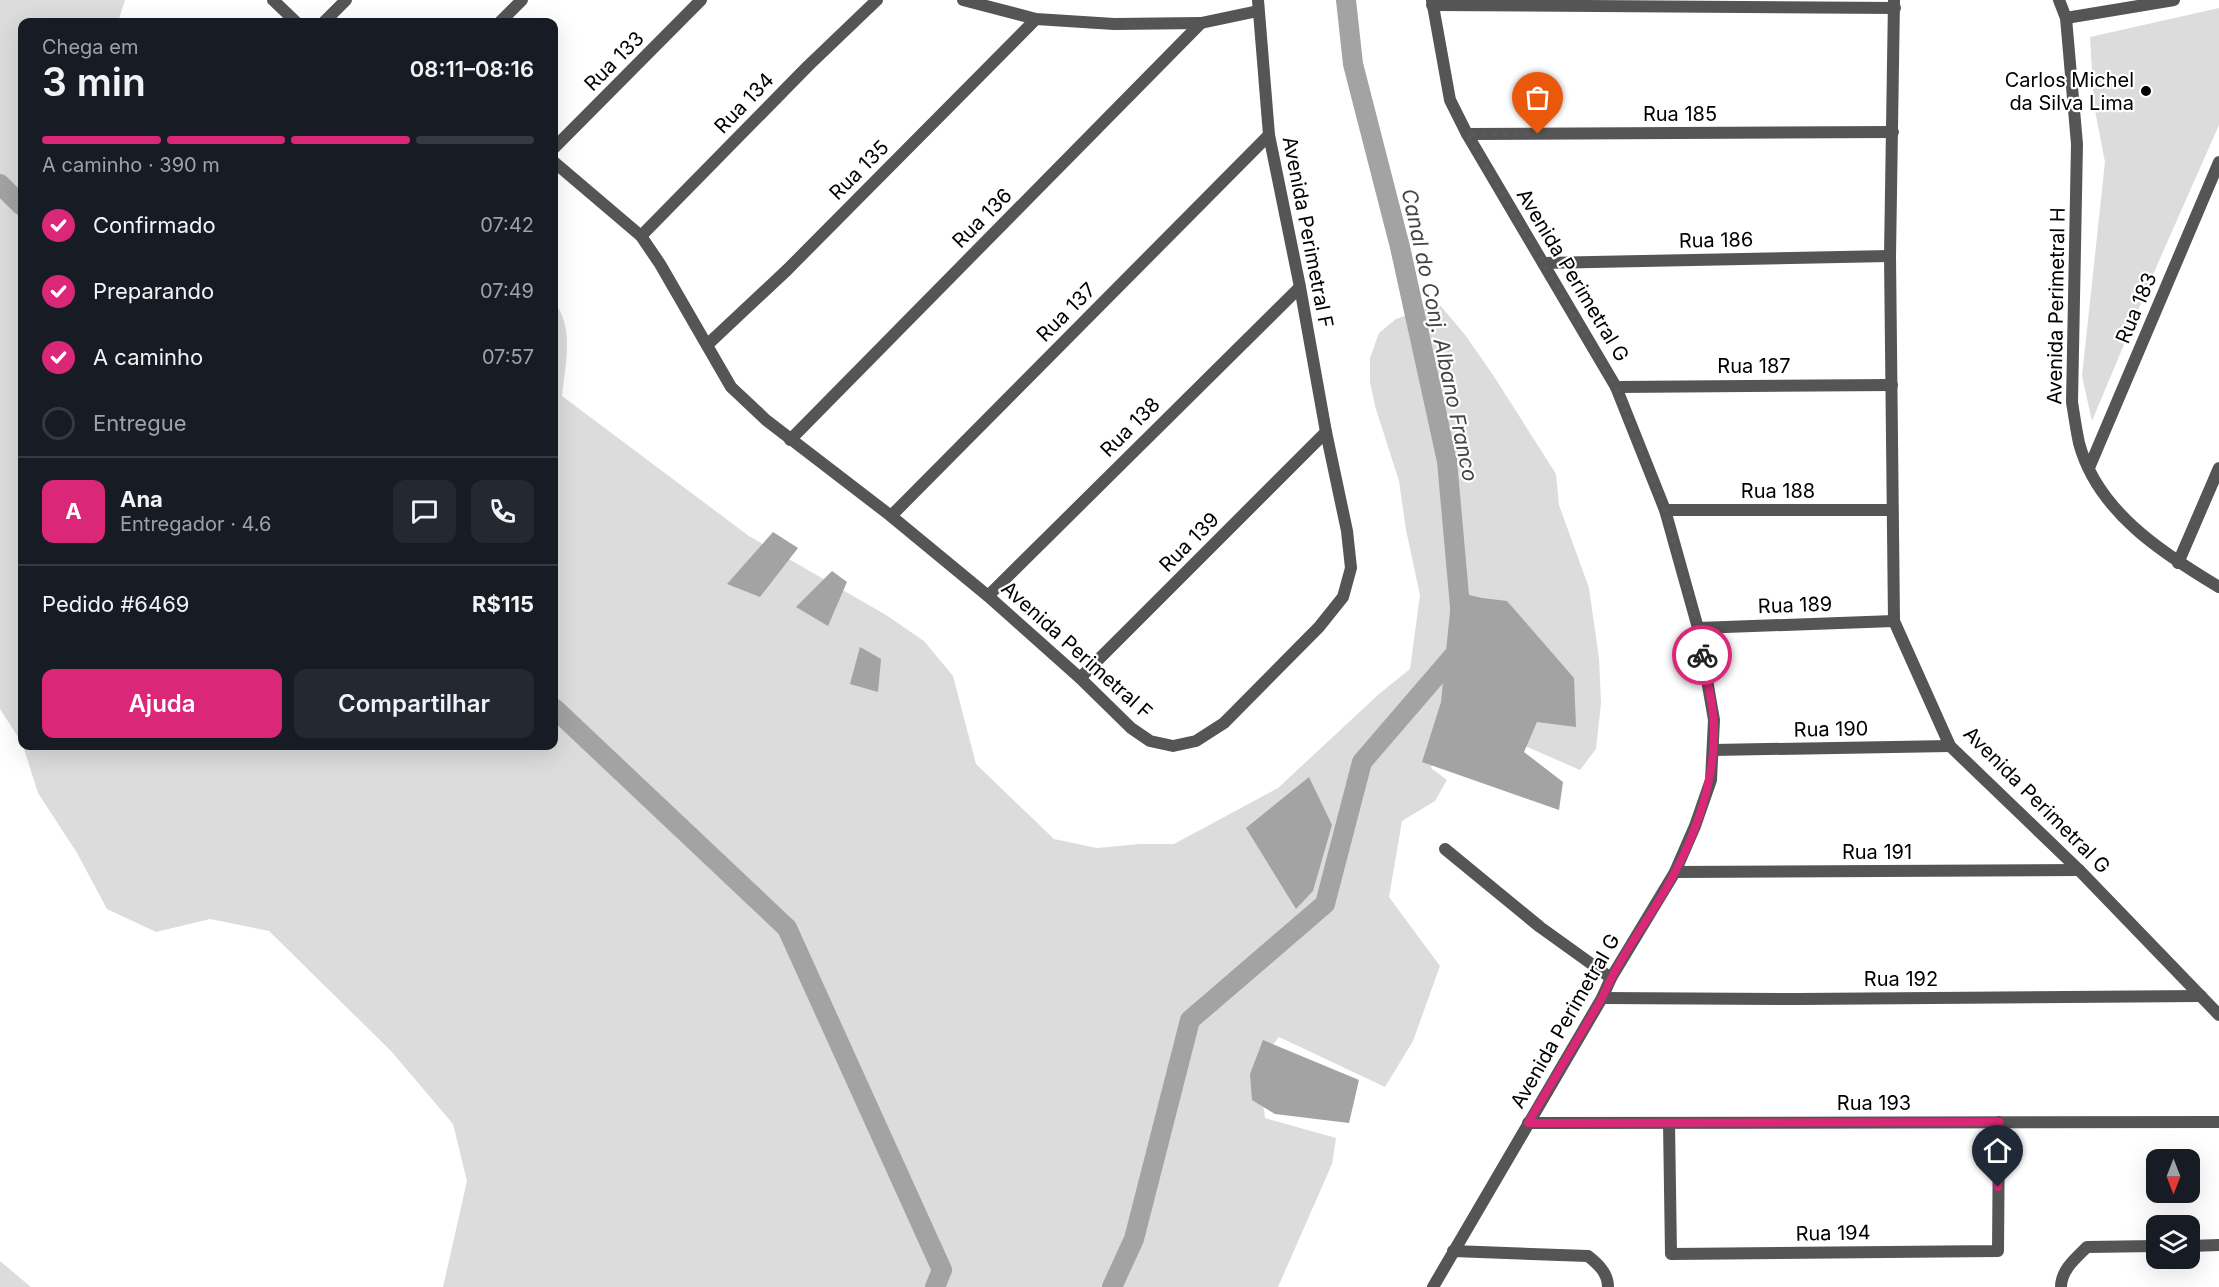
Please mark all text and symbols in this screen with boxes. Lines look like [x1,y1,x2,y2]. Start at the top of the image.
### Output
street label: Rua 133 [579,26,649,96]
text: Chega em [42,35,138,59]
text: 08:11–08:16 [410,56,534,82]
text: 3 min [42,58,146,105]
street label: Rua 134 [709,68,779,138]
place label: Carlos Michel da Silva Lima [2005,68,2134,115]
pin [1512,72,1563,134]
icon: bag [1521,81,1554,114]
marker: Carlos Michel da Silva Lima [2139,84,2153,98]
street label: Rua 185 [1643,102,1717,126]
street label: Avenida Perimetral F [1278,134,1338,330]
street label: Rua 135 [824,135,894,205]
text: A caminho · 390 m [42,153,220,177]
street label: Rua 136 [947,183,1017,253]
street label: Avenida Perimetral G [1512,184,1634,366]
water label: Canal do Conj. Albano Franco [1397,186,1483,484]
street label: Avenida Perimetral H [2042,207,2070,405]
icon: check [42,209,75,242]
text: Confirmado [93,212,216,238]
text: 07:42 [480,213,534,237]
street label: Rua 186 [1679,227,1753,253]
street label: Rua 183 [2110,269,2162,347]
icon: check [42,275,75,308]
text: Preparando [93,278,214,304]
street label: Rua 137 [1032,278,1100,346]
text: 07:49 [480,279,534,303]
icon: check [42,341,75,374]
text: A caminho [93,344,203,370]
text: 07:57 [482,345,534,369]
street label: Rua 187 [1717,354,1791,378]
street label: Rua 138 [1095,392,1165,462]
text: Entregue [93,410,187,436]
street label: Rua 188 [1741,479,1815,503]
button: chat [393,480,456,543]
button: phone [471,480,534,543]
text: Ana [120,486,163,512]
text: A [65,498,82,524]
street label: Rua 139 [1154,507,1224,577]
text: Entregador · 4.6 [120,512,271,536]
street label: Avenida Perimetral F [997,576,1157,724]
text: Pedido #6469 [42,591,189,617]
text: R$115 [472,591,534,617]
street label: Rua 189 [1757,592,1833,618]
courier [1672,625,1732,685]
icon: bike [1686,639,1719,672]
button: Ajuda [42,669,282,738]
button: Compartilhar [294,669,534,738]
street label: Rua 190 [1793,716,1869,742]
street label: Avenida Perimetral G [1959,722,2115,878]
street label: Rua 191 [1842,840,1912,864]
street label: Avenida Perimetral G [1505,929,1625,1113]
street label: Rua 192 [1864,967,1938,991]
street label: Rua 193 [1837,1091,1911,1115]
pin [1972,1125,2023,1187]
icon: home [1981,1134,2014,1167]
north arrow [2146,1149,2200,1203]
map controls [2146,1149,2200,1269]
button: layers [2146,1215,2200,1269]
street label: Rua 194 [1795,1220,1871,1246]

